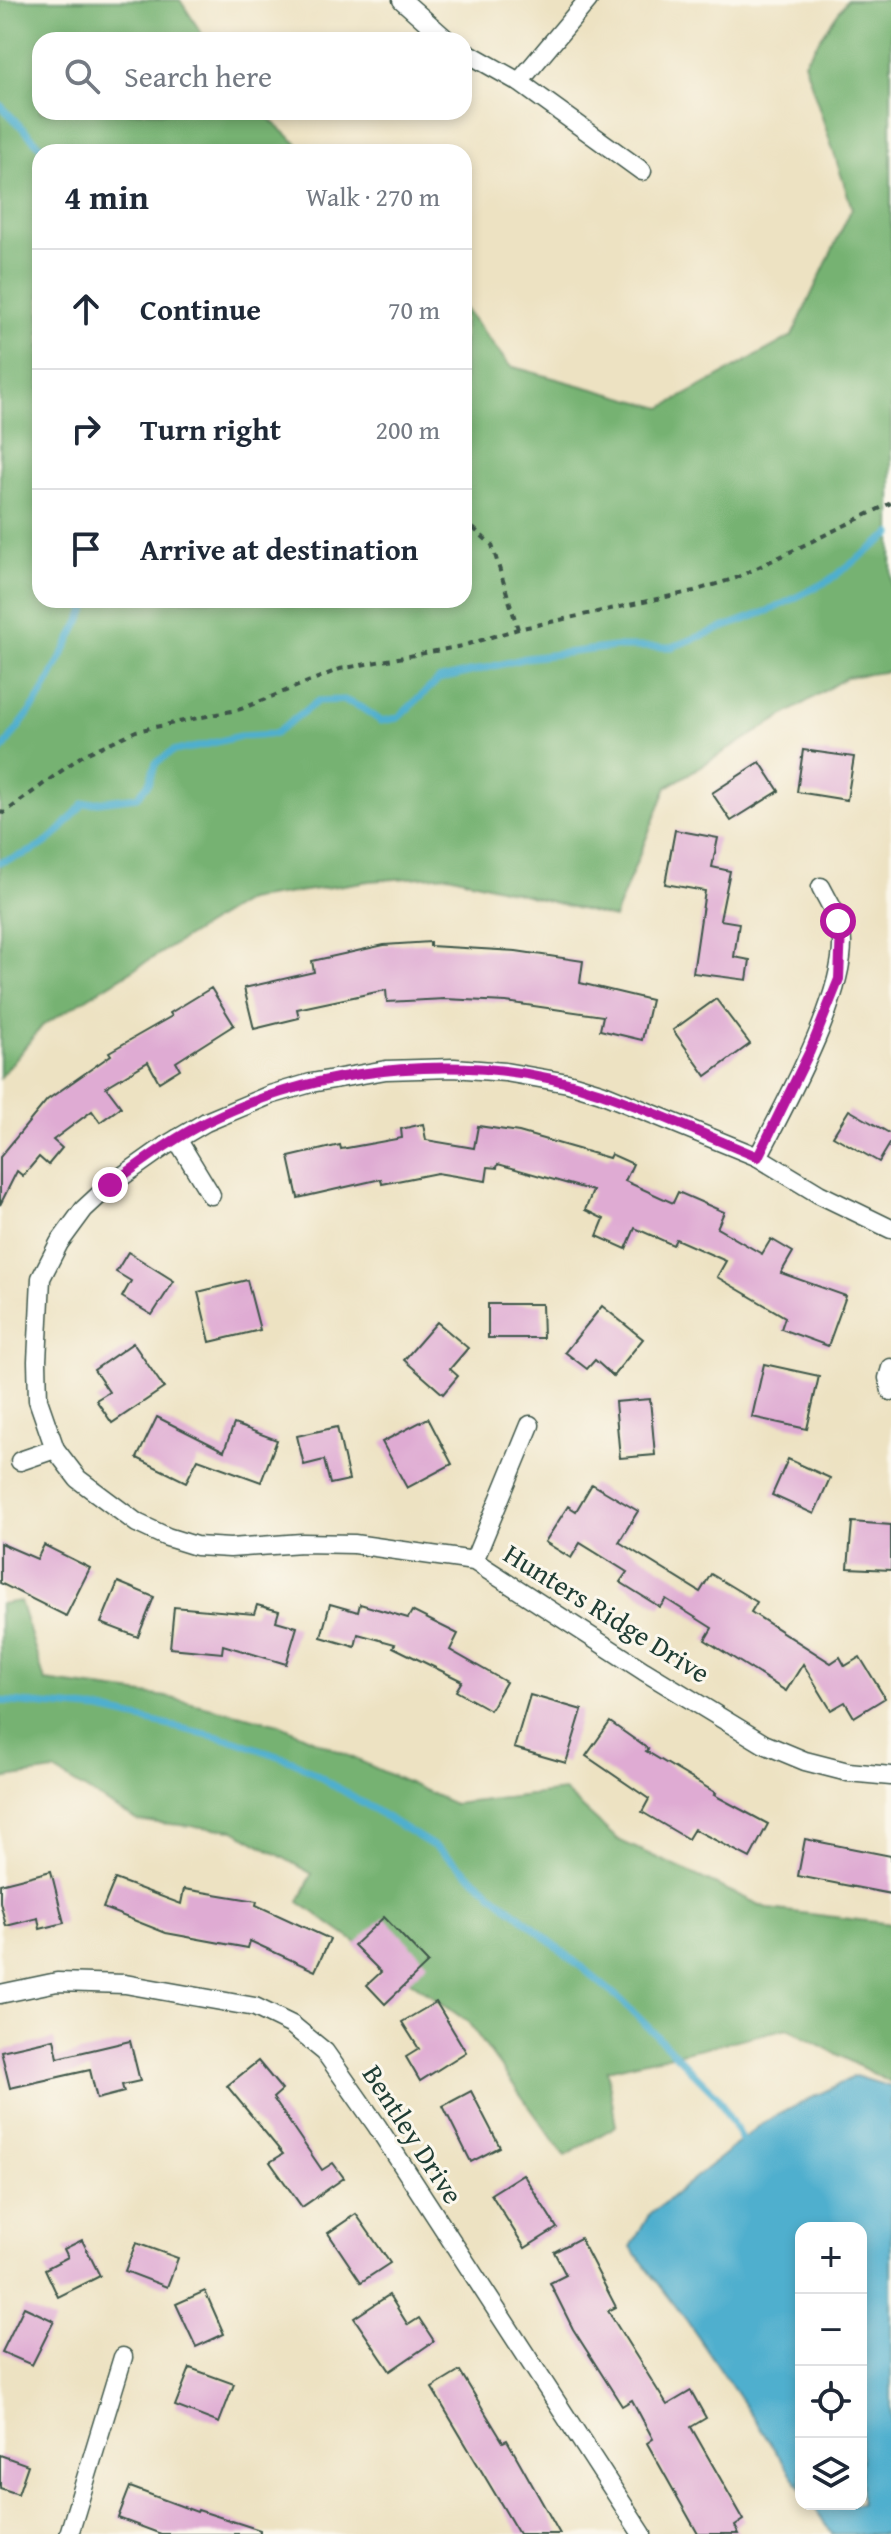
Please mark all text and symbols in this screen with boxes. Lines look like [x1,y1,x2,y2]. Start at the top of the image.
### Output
search box [32,32,472,120]
icon: search [60,54,104,98]
text: Search here [124,54,272,98]
text: 4 min [64,172,149,221]
text: Walk · 270 m [306,177,440,216]
icon: ahead [64,287,108,331]
text: Continue [140,287,261,331]
text: 70 m [388,290,440,329]
icon: right [64,407,108,451]
text: Turn right [140,407,281,451]
text: 200 m [375,410,440,449]
icon: arrive [64,527,108,571]
text: Arrive at destination [140,527,418,571]
route start [820,903,856,939]
route end [92,1167,128,1203]
street label: Hunters Ridge Drive [496,1533,718,1693]
street label: Bentley Drive [353,2056,474,2211]
map controls [795,2222,867,2510]
button: + [795,2222,867,2294]
button: − [795,2294,867,2366]
button: locate [795,2366,867,2438]
button: layers [795,2438,867,2510]

